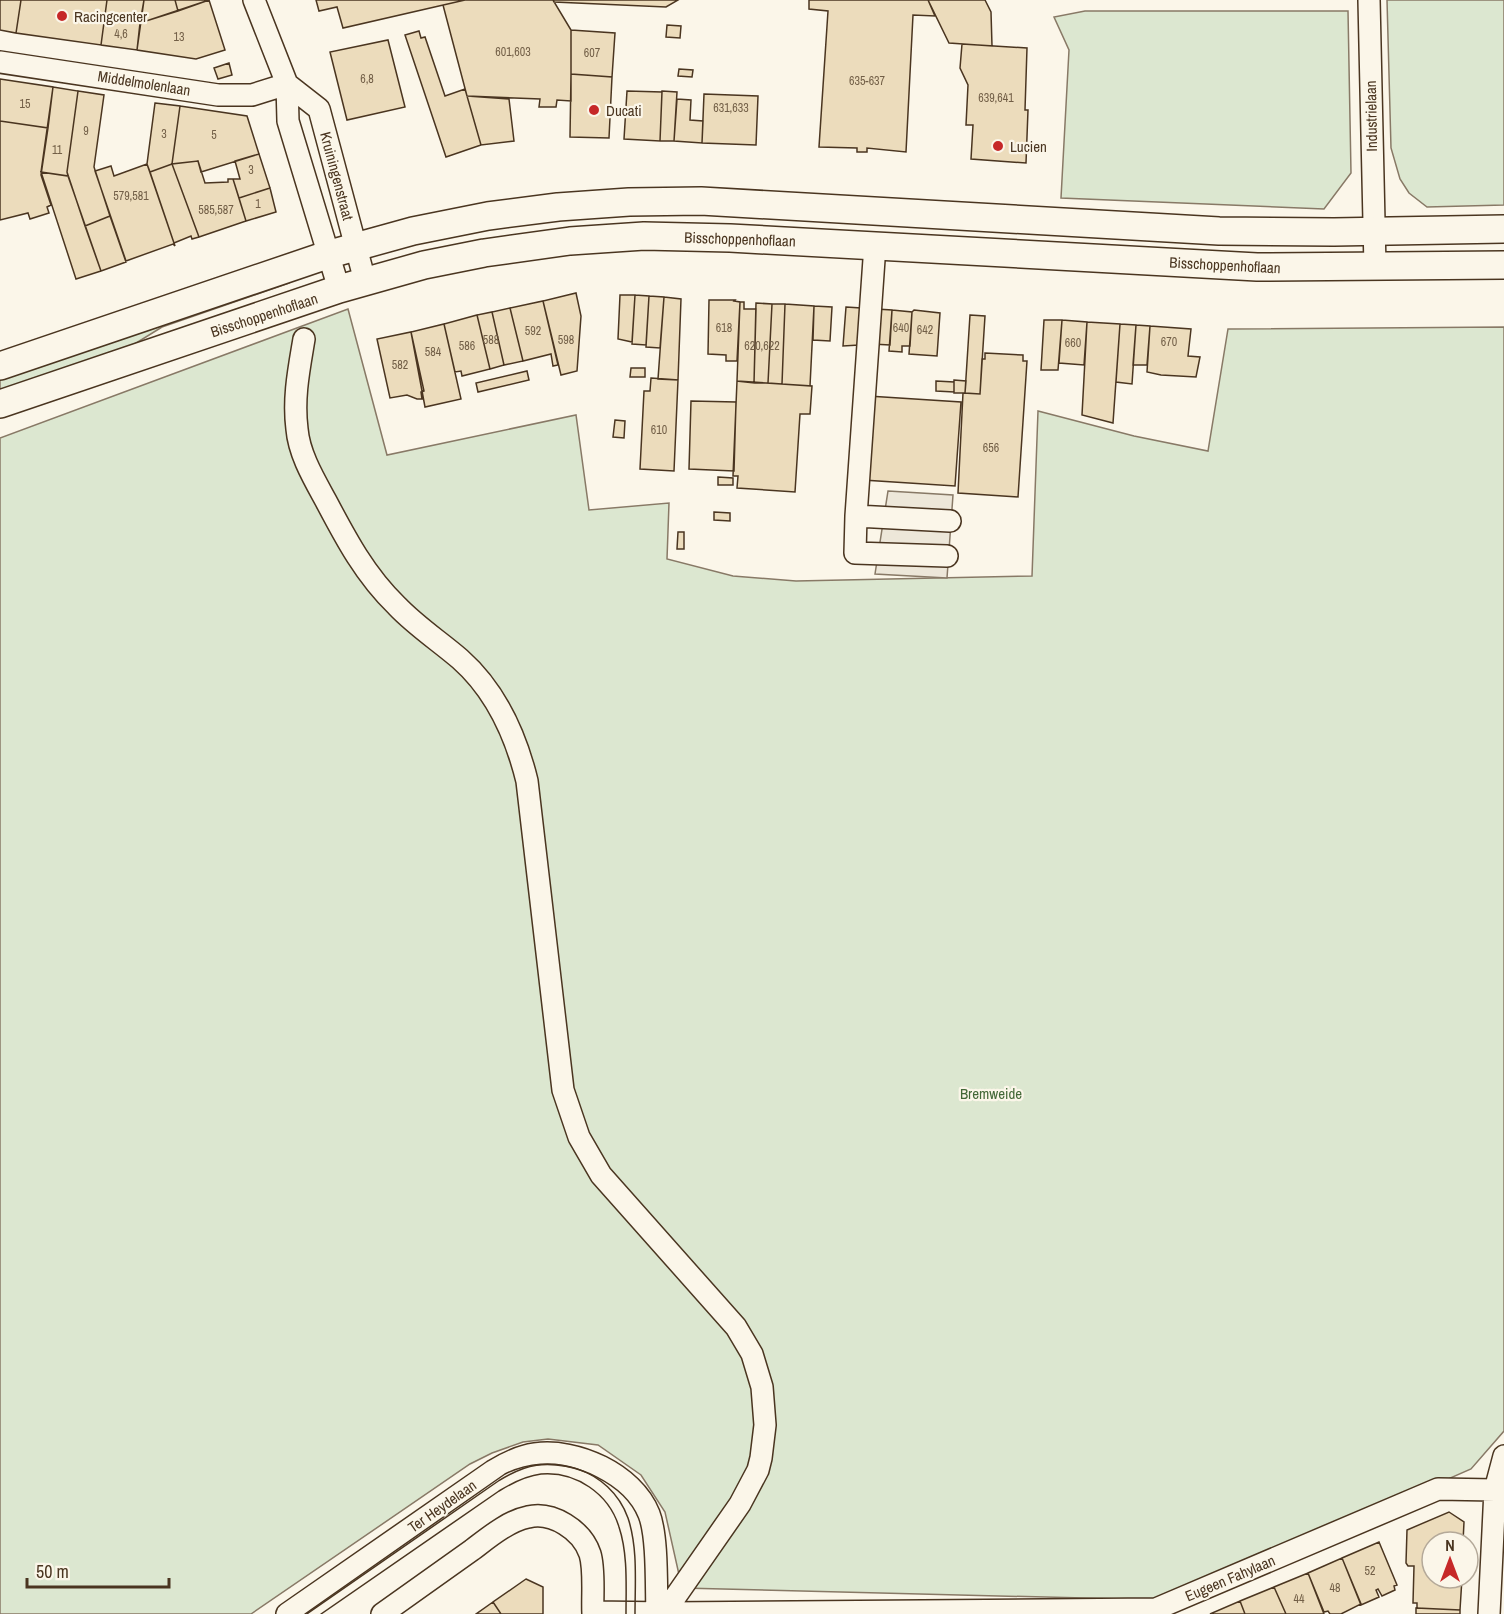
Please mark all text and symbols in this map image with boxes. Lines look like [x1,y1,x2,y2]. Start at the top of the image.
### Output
place label: Racingcenter [74,6,147,27]
marker: Racingcenter [55,9,69,23]
house number: 4,6 [114,26,128,42]
house number: 13 [174,29,184,45]
house number: 601,603 [495,44,531,60]
house number: 607 [584,45,601,61]
street label: Middelmolenlaan [96,65,192,101]
house number: 6,8 [360,71,374,87]
house number: 635-637 [849,73,886,89]
street label: Industrielaan [1360,80,1382,152]
house number: 639,641 [978,90,1014,106]
house number: 15 [20,96,31,112]
place label: Ducati [606,100,642,121]
house number: 631,633 [713,100,749,116]
marker: Ducati [587,103,601,117]
house number: 9 [83,123,89,139]
house number: 3 [161,126,167,142]
house number: 5 [211,127,217,143]
street label: Kruiningenstraat [315,129,359,223]
place label: Lucien [1010,136,1047,157]
marker: Lucien [991,139,1005,153]
house number: 11 [52,142,63,158]
house number: 3 [248,162,254,178]
house number: 579,581 [113,188,149,204]
house number: 1 [255,196,261,212]
house number: 585,587 [198,202,234,218]
street label: Bisschoppenhoflaan [684,227,796,251]
street label: Bisschoppenhoflaan [1169,252,1281,278]
street label: Bisschoppenhoflaan [208,288,320,342]
house number: 618 [716,320,732,336]
house number: 640 [893,320,909,336]
house number: 642 [917,322,933,338]
house number: 592 [525,323,541,339]
house number: 588 [483,332,499,348]
house number: 598 [558,332,574,348]
house number: 670 [1161,334,1177,350]
house number: 660 [1065,335,1081,351]
house number: 586 [459,338,475,354]
house number: 620,622 [744,338,780,354]
house number: 584 [425,344,442,360]
house number: 582 [392,357,408,373]
house number: 610 [651,422,667,438]
house number: 656 [983,440,999,456]
park label: Bremweide [960,1083,1022,1104]
street label: Ter Heydelaan [403,1475,481,1537]
north arrow [1420,1530,1480,1590]
text: N [1445,1534,1455,1556]
street label: Eugeen Fahylaan [1182,1550,1278,1606]
scale bar [27,1551,170,1589]
text: 50 m [36,1559,69,1584]
house number: 52 [1365,1563,1375,1579]
house number: 48 [1330,1580,1340,1596]
house number: 44 [1294,1591,1305,1607]

